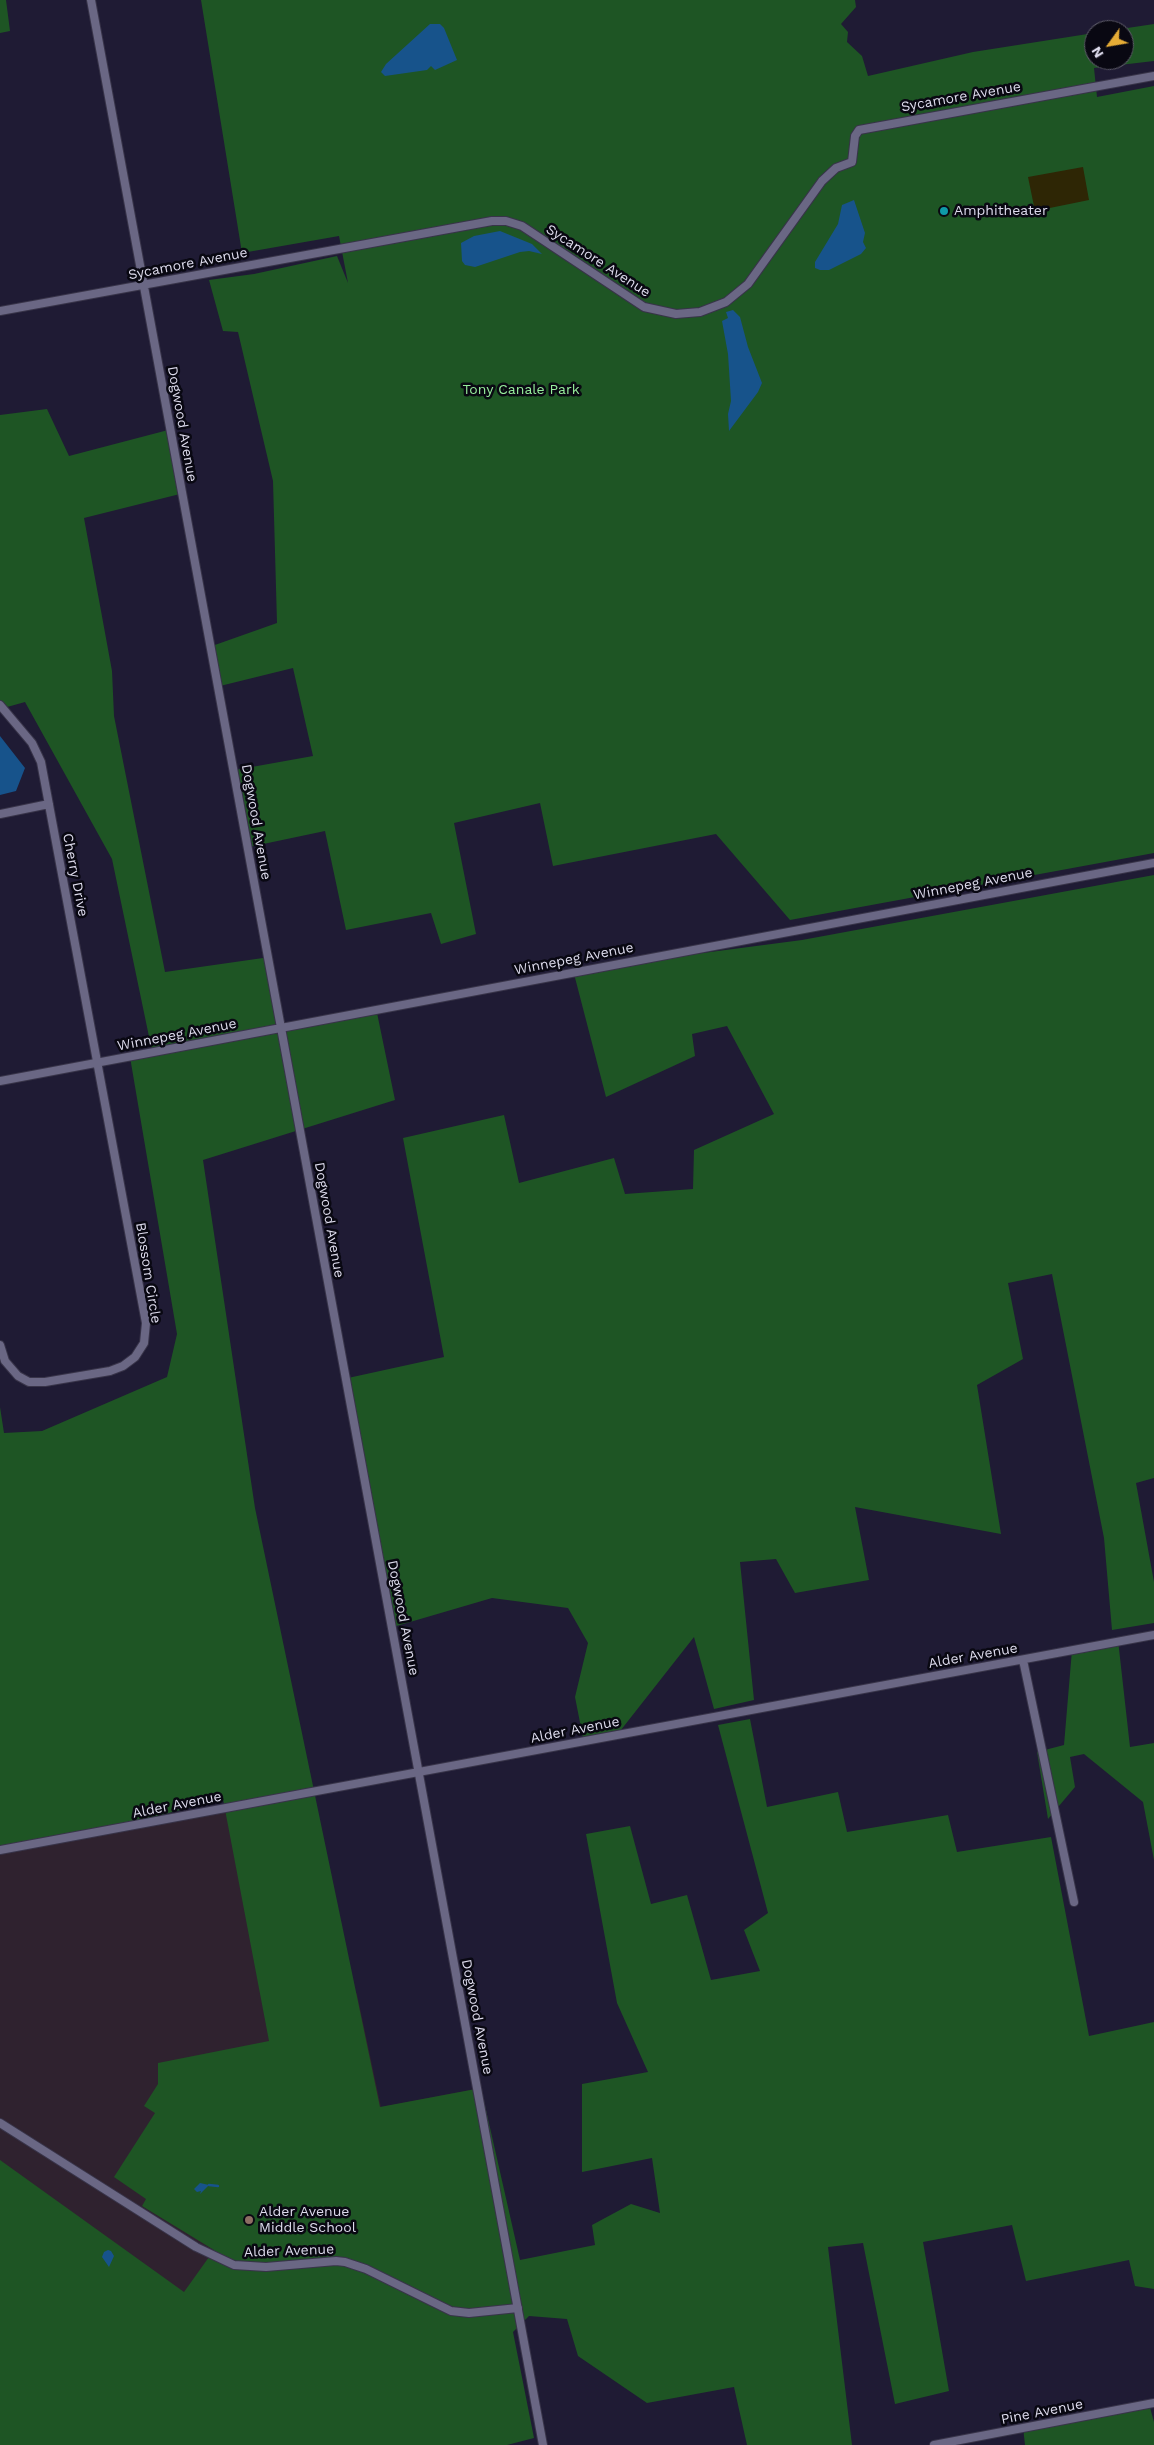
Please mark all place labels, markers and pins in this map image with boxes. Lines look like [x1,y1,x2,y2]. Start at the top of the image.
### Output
place label: Amphitheater [954,203,1048,219]
marker: Amphitheater [938,205,950,217]
place label: Alder Avenue Middle School [259,2204,356,2236]
marker: Alder Avenue Middle School [243,2214,255,2226]

